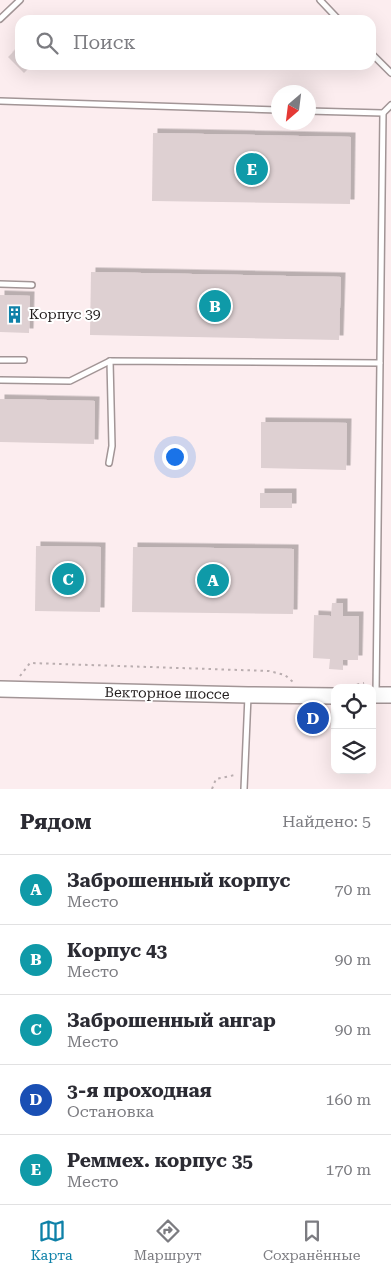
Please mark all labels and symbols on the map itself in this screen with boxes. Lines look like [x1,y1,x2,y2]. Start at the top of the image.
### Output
north arrow [271,85,316,130]
pin: E [236,150,268,188]
pin: B [199,287,231,325]
building icon: Корпус 39 [5,304,25,324]
place label: Корпус 39 [29,306,101,322]
your location [162,444,188,470]
pin: C [52,560,84,598]
pin: A [197,561,229,599]
street label: Векторное шоссе [104,684,230,702]
pin: D [297,699,329,737]

